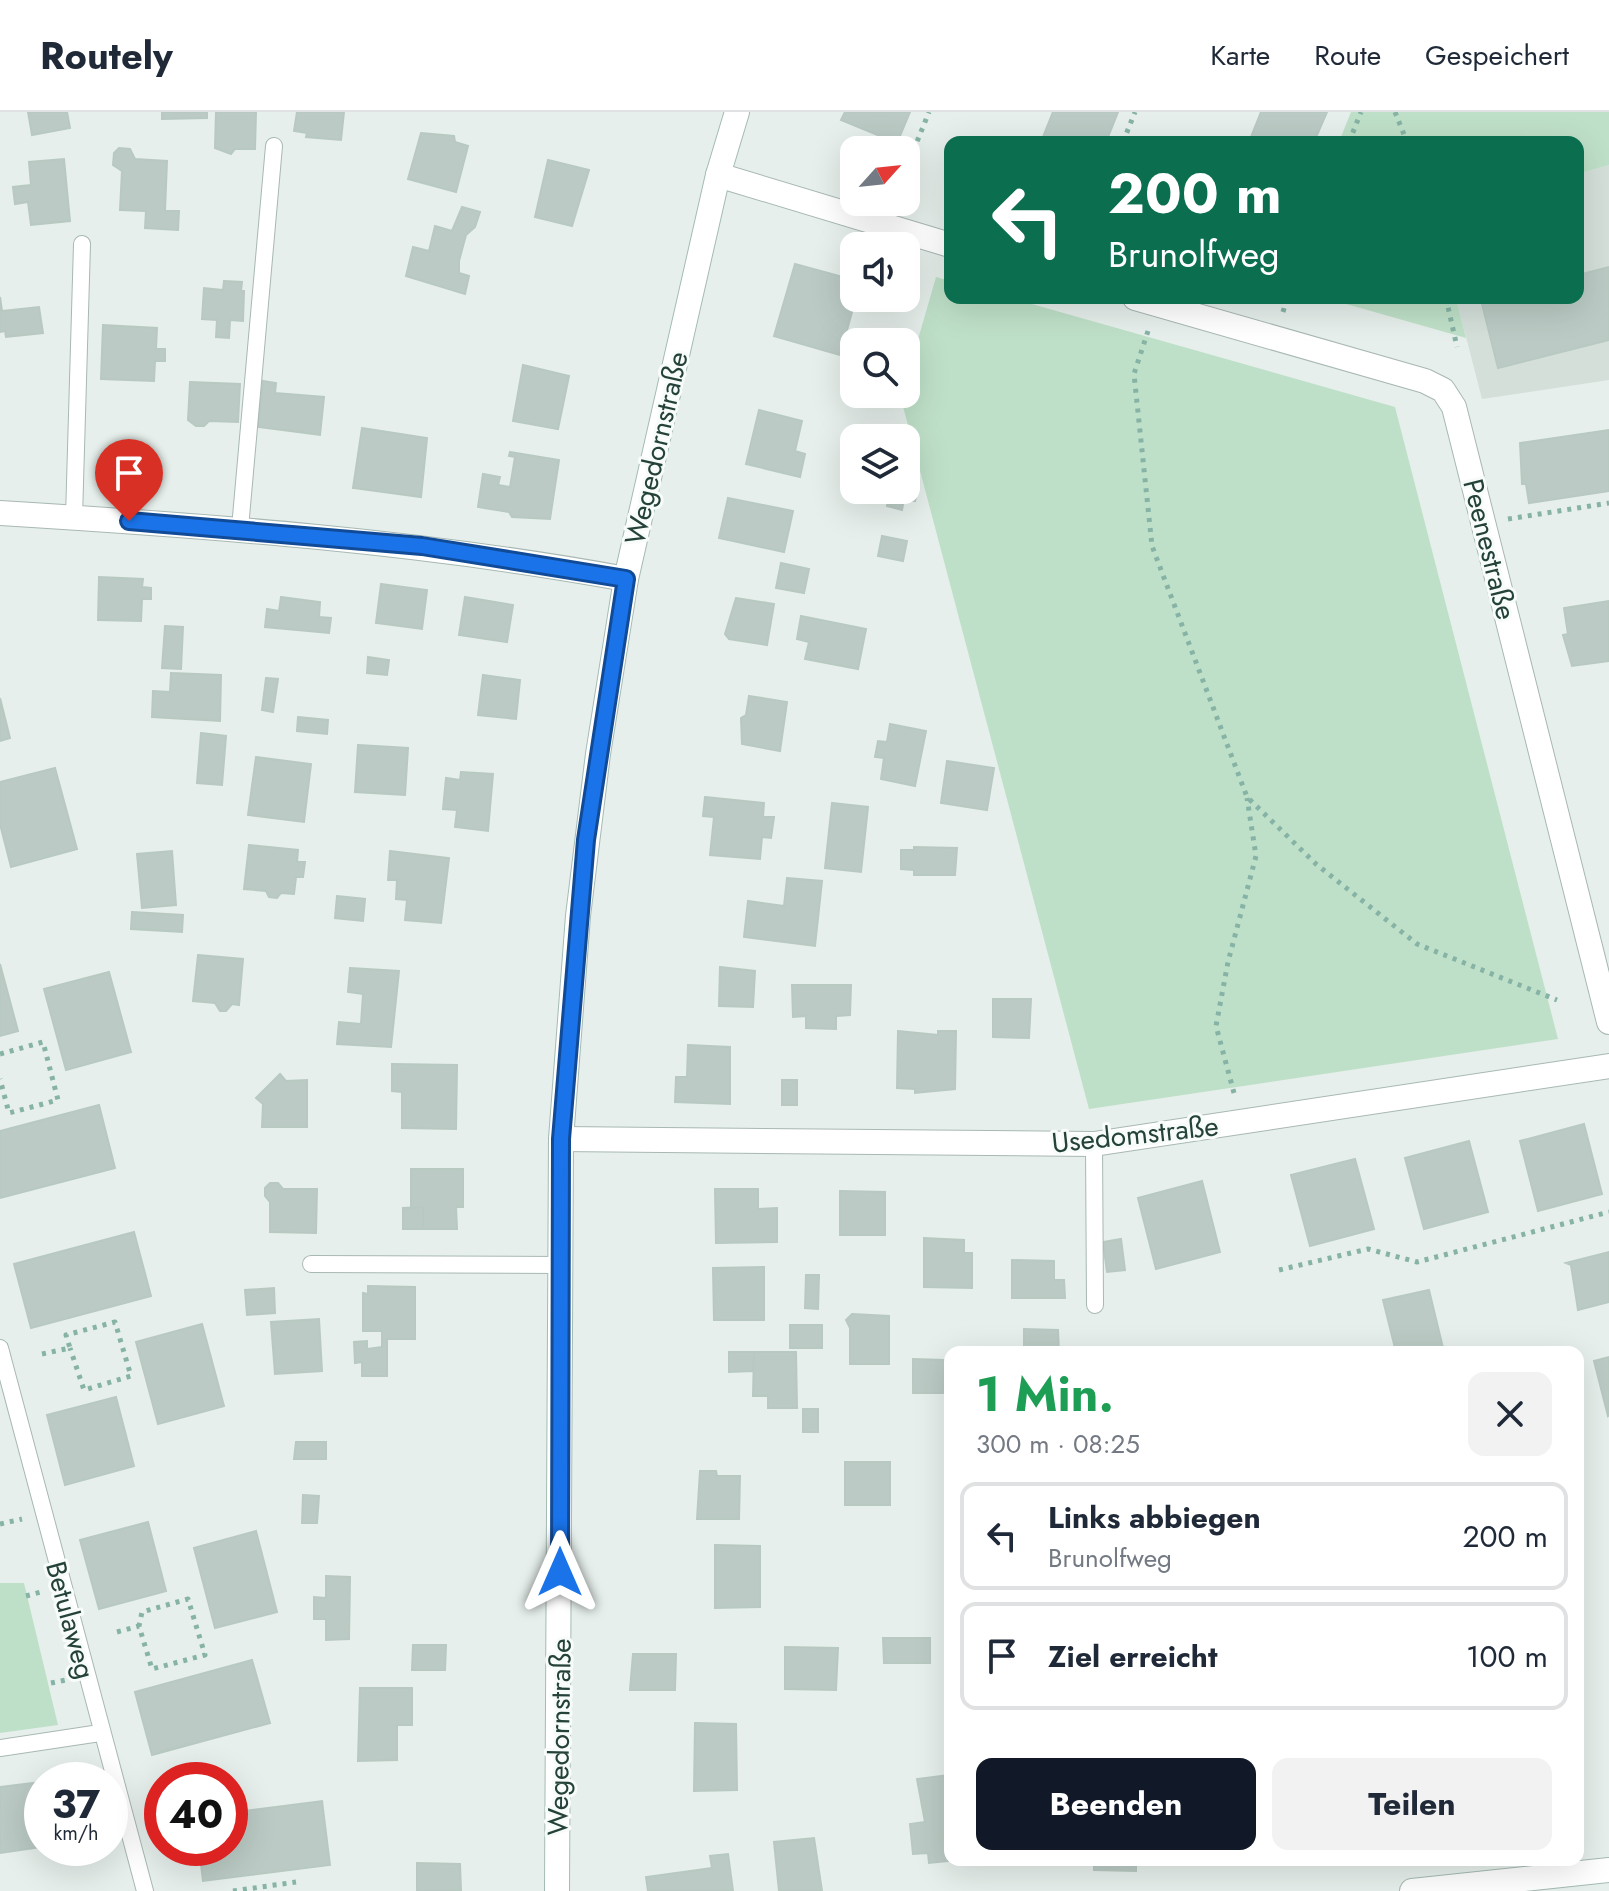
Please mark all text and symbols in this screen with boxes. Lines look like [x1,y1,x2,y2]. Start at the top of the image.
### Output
text: Routely [40,28,173,83]
text: Karte [1210,35,1270,76]
text: Route [1314,35,1381,76]
text: Gespeichert [1425,35,1569,76]
north arrow [840,136,920,216]
map controls [840,136,920,504]
text: 200 m [1108,153,1282,234]
icon: left [976,168,1080,272]
text: Brunolfweg [1108,228,1279,280]
button: sound [840,232,920,312]
button: search [840,328,920,408]
street label: Wegedornstraße [614,347,699,549]
button: layers [840,424,920,504]
pin [95,439,163,521]
icon: arrive [107,451,151,495]
street label: Peenestraße [1452,474,1527,624]
street label: Usedomstraße [1050,1105,1221,1164]
text: 1 Min. [976,1360,1114,1429]
button: close [1468,1372,1552,1456]
text: 300 m · 08:25 [976,1425,1140,1463]
text: Links abbiegen [1048,1496,1261,1539]
icon: left [980,1514,1024,1558]
text: 200 m [1463,1515,1548,1558]
position arrow [518,1530,602,1614]
text: Brunolfweg [1048,1539,1172,1577]
street label: Betulaweg [35,1557,106,1684]
icon: arrive [980,1634,1024,1678]
text: Ziel erreicht [1048,1635,1217,1678]
text: 100 m [1466,1635,1548,1678]
street label: Wegedornstraße [537,1638,582,1836]
button: Beenden [976,1758,1256,1850]
button: Teilen [1272,1758,1552,1850]
speed limit sign: 40 [144,1762,248,1866]
text: 37 [52,1775,100,1833]
text: km/h [53,1819,99,1848]

